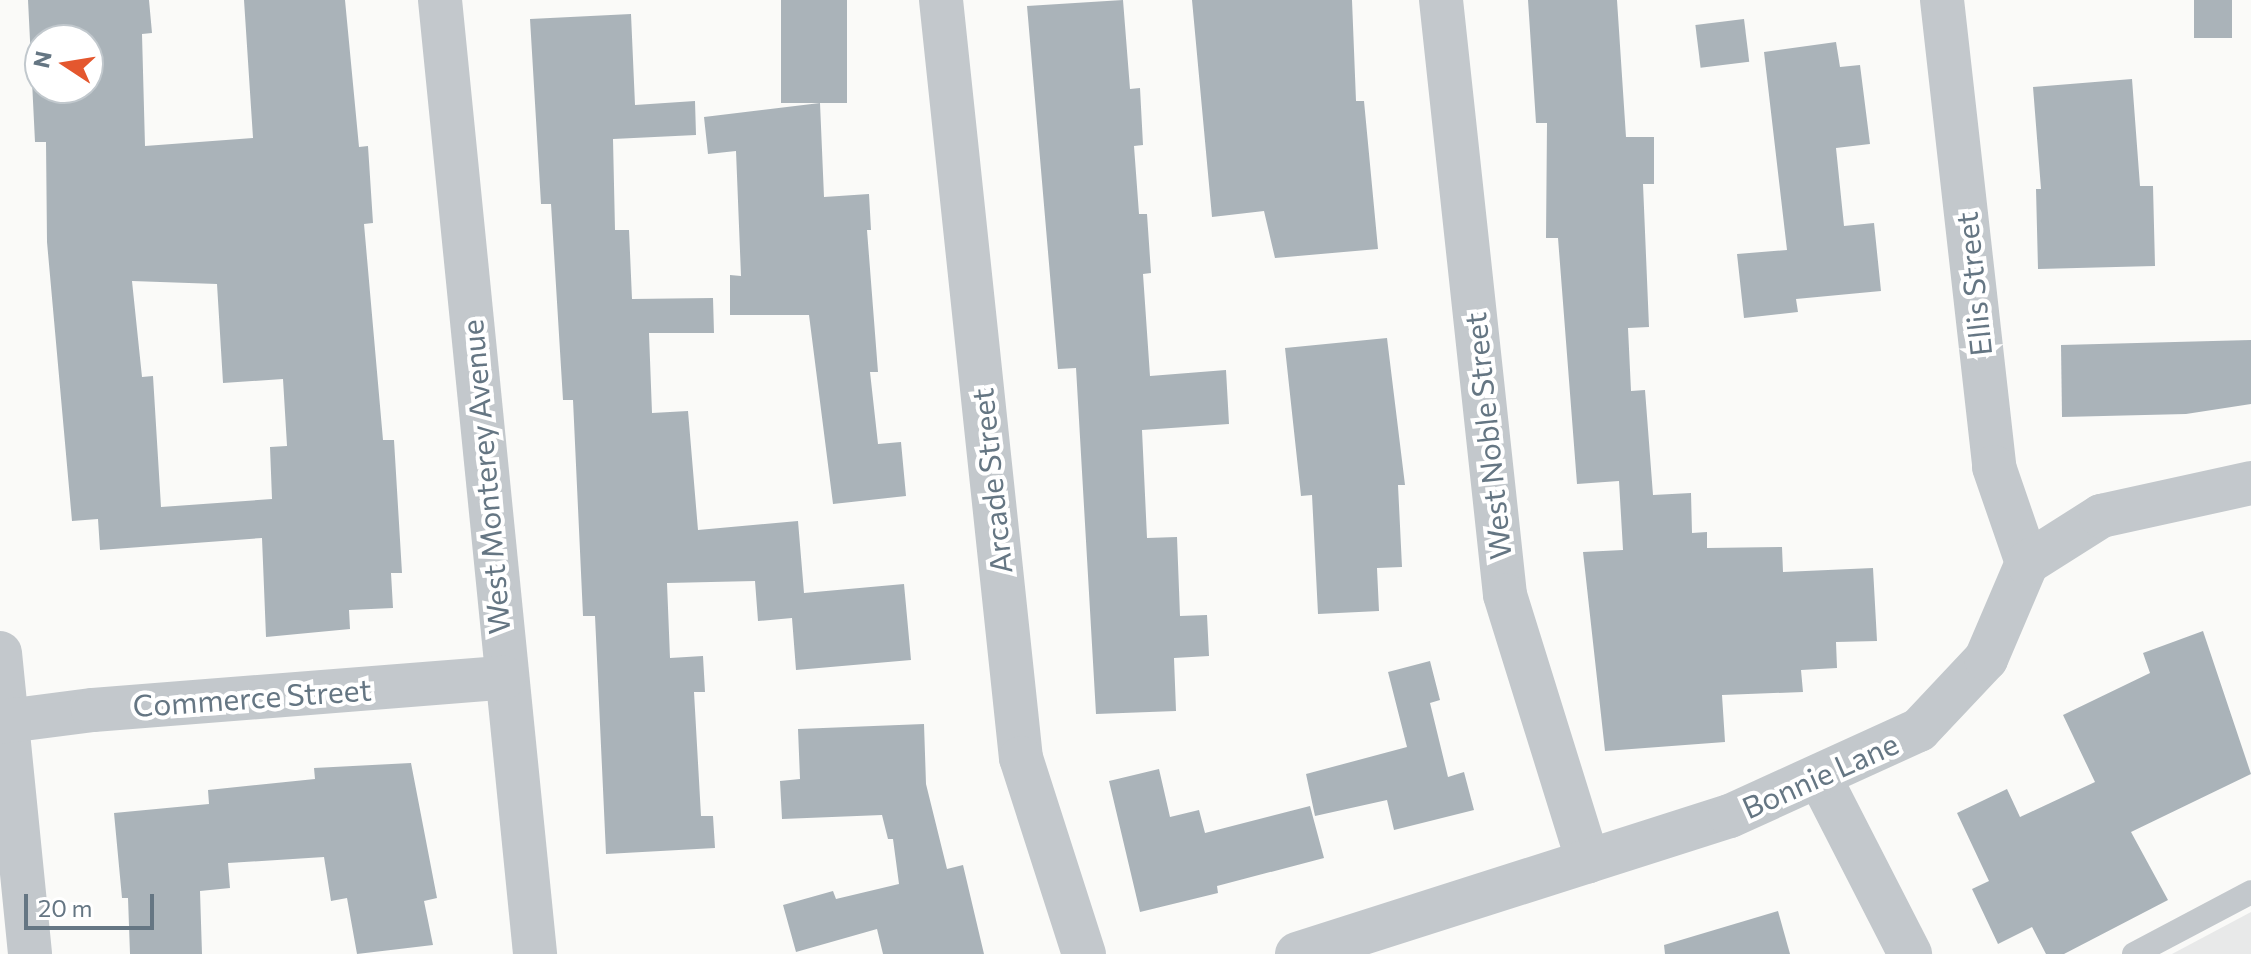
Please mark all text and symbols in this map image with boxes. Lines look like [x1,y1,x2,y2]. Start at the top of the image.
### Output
north arrow [24,24,104,104]
text: N [27,48,57,70]
street label: Ellis Street [1948,210,1998,358]
street label: West Noble Street [1456,311,1518,561]
street label: West Monterey Avenue [453,318,517,636]
street label: Arcade Street [963,386,1019,576]
street label: Commerce Street [131,671,373,723]
street label: Bonnie Lane [1736,725,1904,825]
scale bar [28,878,158,928]
text: 20 m [38,893,92,922]

